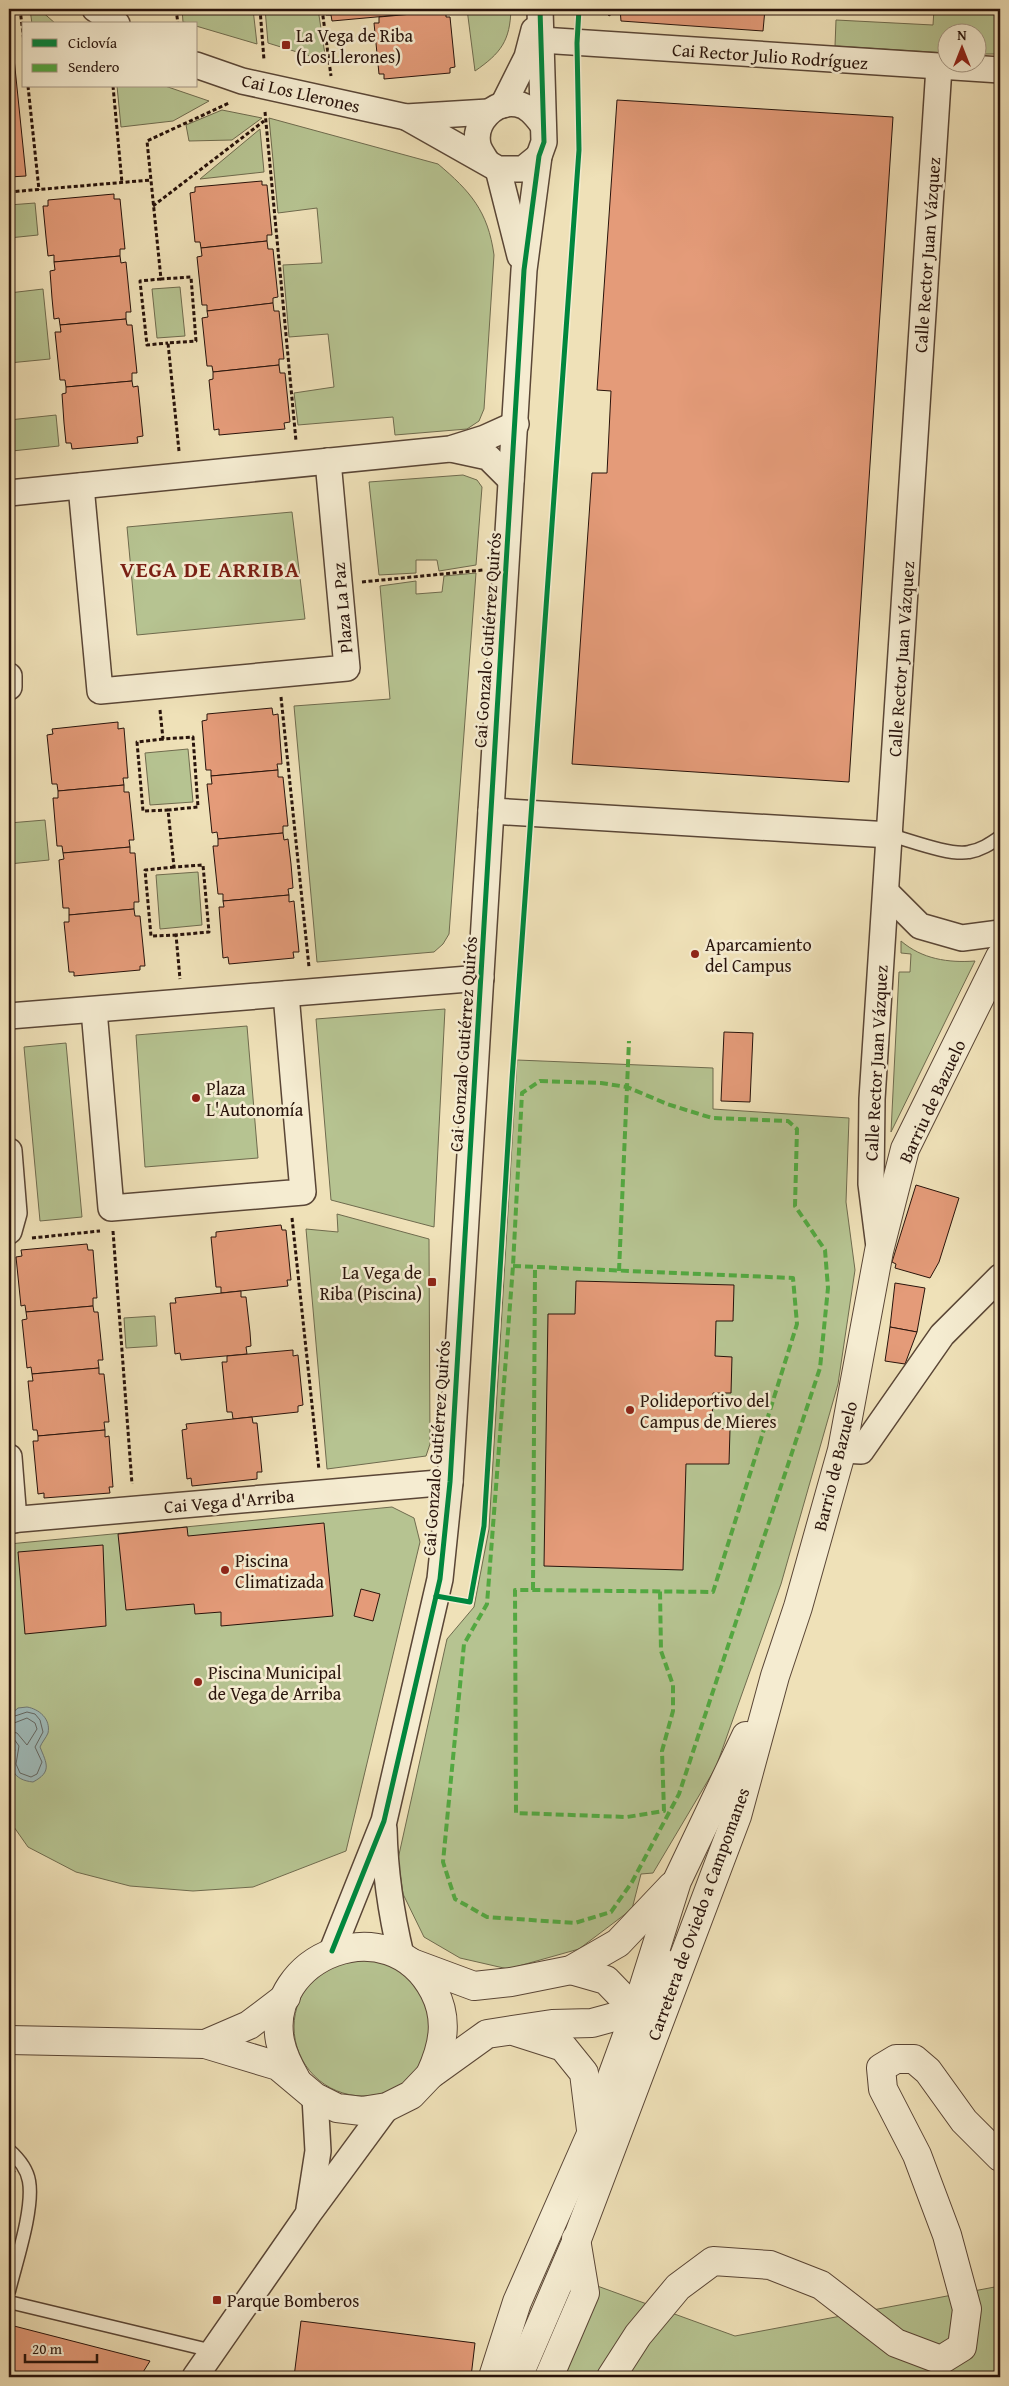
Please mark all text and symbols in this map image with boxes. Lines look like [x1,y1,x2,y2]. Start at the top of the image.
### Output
legend [22,22,198,88]
place label: La Vega de Riba (Los Llerones) [296,22,414,70]
north arrow [936,22,986,72]
text: N [957,25,967,45]
text: Ciclovía [68,32,117,53]
street label: Cai Rector Julio Rodríguez [671,36,869,76]
marker: La Vega de Riba (Los Llerones) [280,39,292,51]
text: Sendero [68,56,120,77]
street label: Cai Los Llerones [239,66,363,120]
street label: Calle Rector Juan Vázquez [907,156,947,354]
street label: Cai Gonzalo Gutiérrez Quirós [466,531,508,749]
district label: VEGA DE ARRIBA [120,553,300,585]
street label: Calle Rector Juan Vázquez [881,560,921,758]
street label: Plaza La Paz [325,561,359,654]
place label: Aparcamiento del Campus [705,931,812,979]
street label: Cai Gonzalo Gutiérrez Quirós [442,935,484,1153]
marker: Aparcamiento del Campus [689,948,701,960]
street label: Calle Rector Juan Vázquez [857,964,895,1162]
street label: Barriu de Bazuelo [892,1035,972,1167]
place label: Plaza L'Autonomía [206,1075,304,1123]
marker: Plaza L'Autonomía [190,1092,202,1104]
place label: La Vega de Riba (Piscina) [320,1259,422,1307]
marker: La Vega de Riba (Piscina) [426,1276,438,1288]
street label: Cai Gonzalo Gutiérrez Quirós [415,1339,457,1557]
place label: Polideportivo del Campus de Mieres [640,1387,777,1435]
street label: Barrio de Bazuelo [806,1398,864,1534]
marker: Polideportivo del Campus de Mieres [624,1404,636,1416]
street label: Cai Vega d'Arriba [163,1482,296,1520]
place label: Piscina Climatizada [235,1547,324,1595]
marker: Piscina Climatizada [219,1564,231,1576]
place label: Piscina Municipal de Vega de Arriba [208,1659,342,1707]
marker: Piscina Municipal de Vega de Arriba [192,1676,204,1688]
street label: Carretera de Oviedo a Campomanes [640,1784,756,2044]
place label: Parque Bomberos [227,2287,359,2314]
marker: Parque Bomberos [211,2294,223,2306]
scale bar [25,2331,98,2363]
text: 20 m [32,2338,63,2359]

